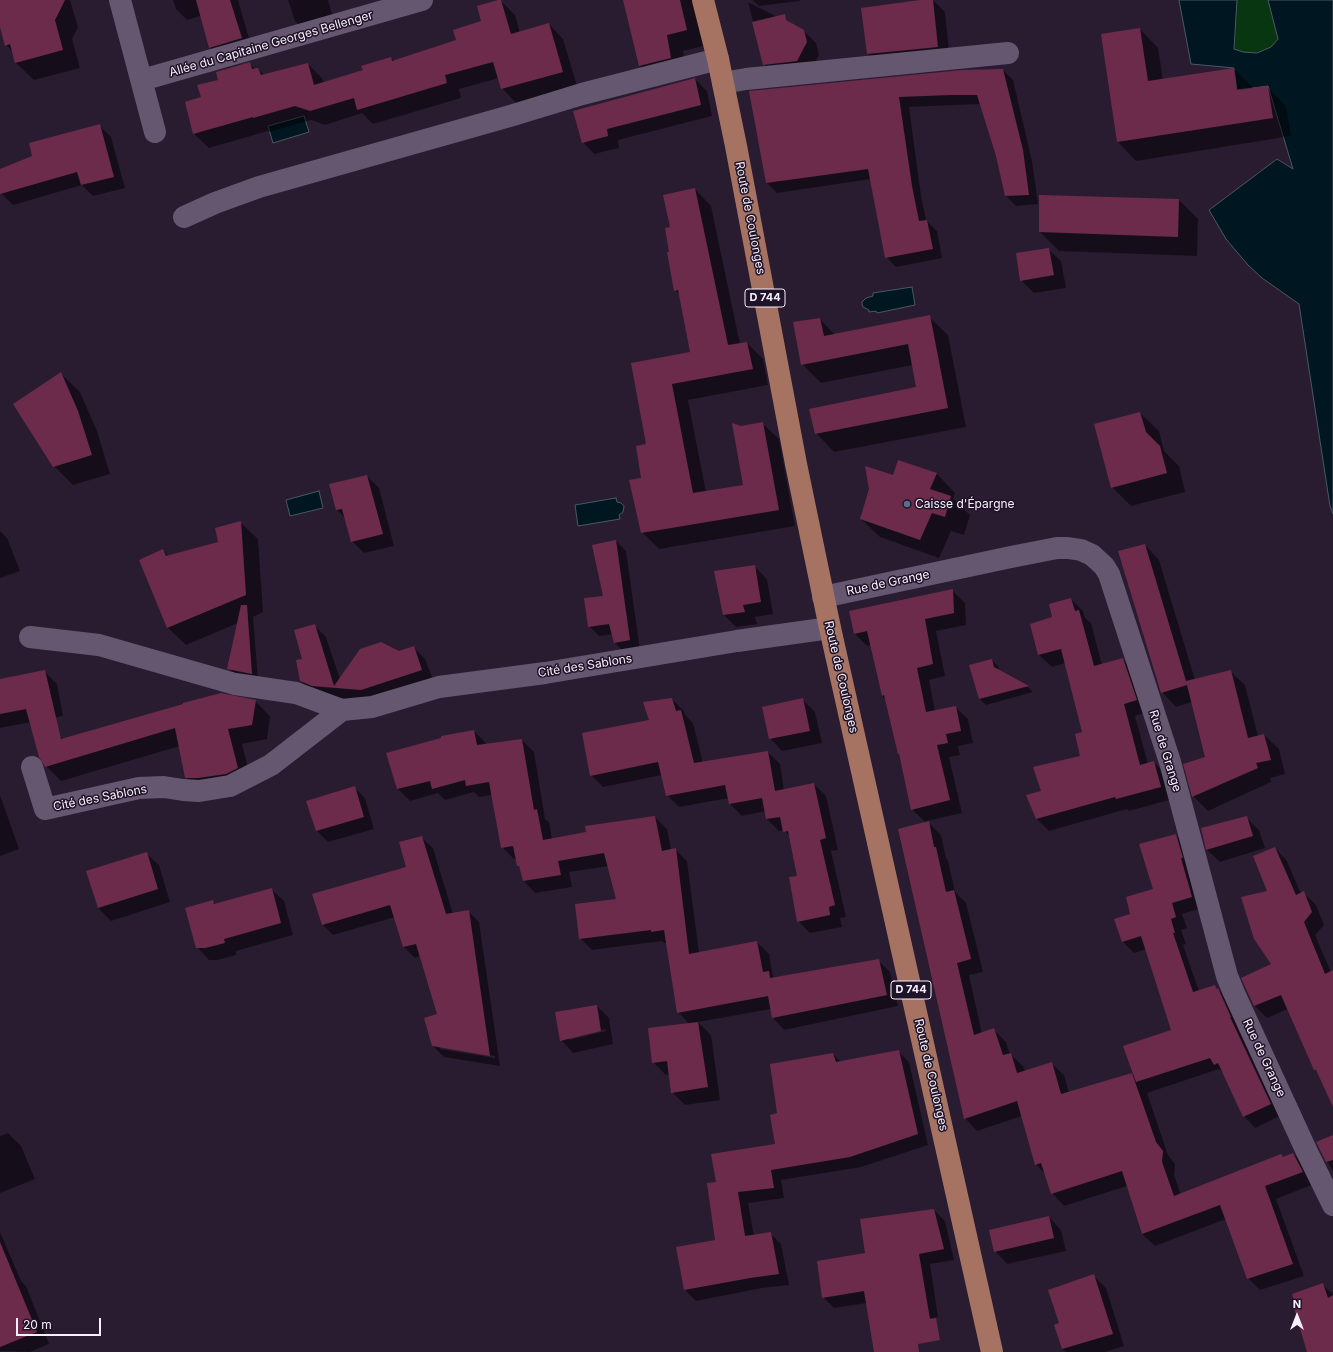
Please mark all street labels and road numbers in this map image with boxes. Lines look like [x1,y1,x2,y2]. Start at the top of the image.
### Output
street label: Allée du Capitaine Georges Bellenger [167,8,375,80]
street label: Route de Coulonges [732,160,768,276]
road number: D 744 [745,289,785,307]
street label: Rue de Grange [845,567,931,599]
street label: Route de Coulonges [821,620,861,734]
street label: Cité des Sablons [537,651,633,681]
street label: Rue de Grange [1146,708,1184,794]
street label: Cité des Sablons [52,782,148,814]
road number: D 744 [891,981,931,999]
street label: Rue de Grange [1240,1017,1288,1099]
street label: Route de Coulonges [911,1018,951,1132]

